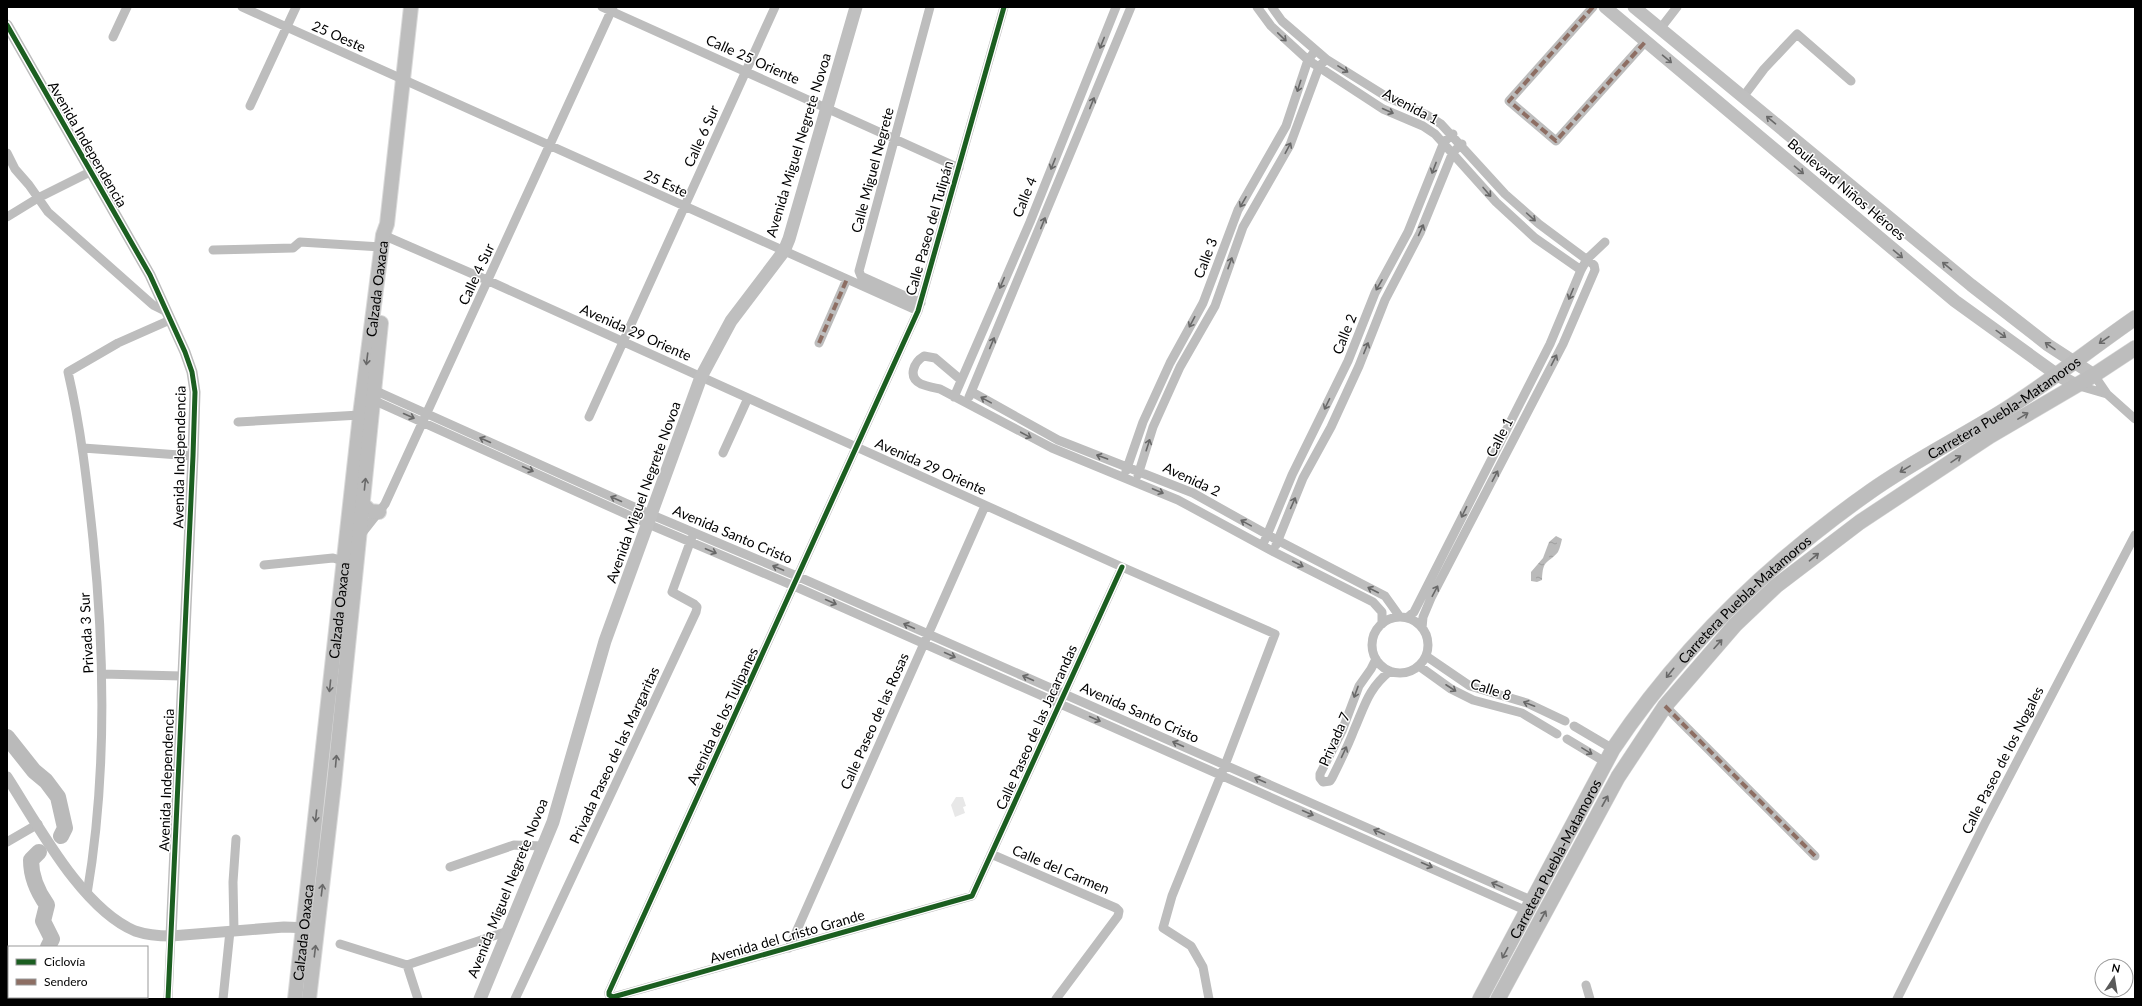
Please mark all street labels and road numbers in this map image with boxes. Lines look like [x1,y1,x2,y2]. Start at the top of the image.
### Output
street label: 25 Oeste [310,17,368,55]
street label: Calle 25 Oriente [704,31,802,87]
street label: Avenida Miguel Negrete Novoa [762,51,834,239]
street label: Avenida Independencia [45,78,131,210]
street label: Avenida 1 [1380,84,1442,128]
street label: Calle 6 Sur [680,102,722,170]
street label: Calle Miguel Negrete [847,105,897,235]
street label: Boulevard Niños Héroes [1784,135,1910,243]
street label: Calle Paseo del Tulipán [902,159,956,297]
street label: 25 Este [641,166,691,200]
street label: Calle 4 [1008,174,1040,220]
street label: Calle 3 [1190,235,1220,281]
street label: Calzada Oaxaca [362,239,391,338]
street label: Calle 4 Sur [454,241,498,307]
street label: Avenida 29 Oriente [578,300,694,364]
street label: Calle 2 [1328,311,1360,357]
street label: Carretera Puebla-Matamoros [1924,352,2083,462]
street label: Avenida Independencia [169,385,189,529]
street label: Avenida Miguel Negrete Novoa [602,399,684,585]
street label: Calle 1 [1482,414,1516,460]
street label: Avenida 29 Oriente [873,434,989,498]
street label: Avenida 2 [1161,458,1223,500]
street label: Avenida Santo Cristo [671,501,795,567]
street label: Carretera Puebla-Matamoros [1674,531,1814,667]
street label: Calzada Oaxaca [324,561,352,660]
street label: Privada 3 Sur [75,592,97,674]
street label: Calle Paseo de las Jacarandas [992,642,1080,812]
street label: Avenida de los Tulipanes [683,645,761,787]
street label: Calle Paseo de las Rosas [836,650,912,792]
street label: Privada Paseo de las Margaritas [565,664,663,846]
street label: Calle 8 [1468,674,1514,704]
street label: Avenida Santo Cristo [1078,678,1202,746]
street label: Calle Paseo de los Nogales [1957,683,2047,837]
street label: Avenida Independencia [155,708,177,852]
street label: Privada 7 [1315,709,1353,769]
street label: Carretera Puebla-Matamoros [1505,776,1604,941]
street label: Avenida Miguel Negrete Novoa [463,796,551,980]
street label: Calle del Carmen [1010,841,1112,897]
street label: Calzada Oaxaca [289,883,316,982]
street label: Avenida del Cristo Grande [708,906,866,966]

